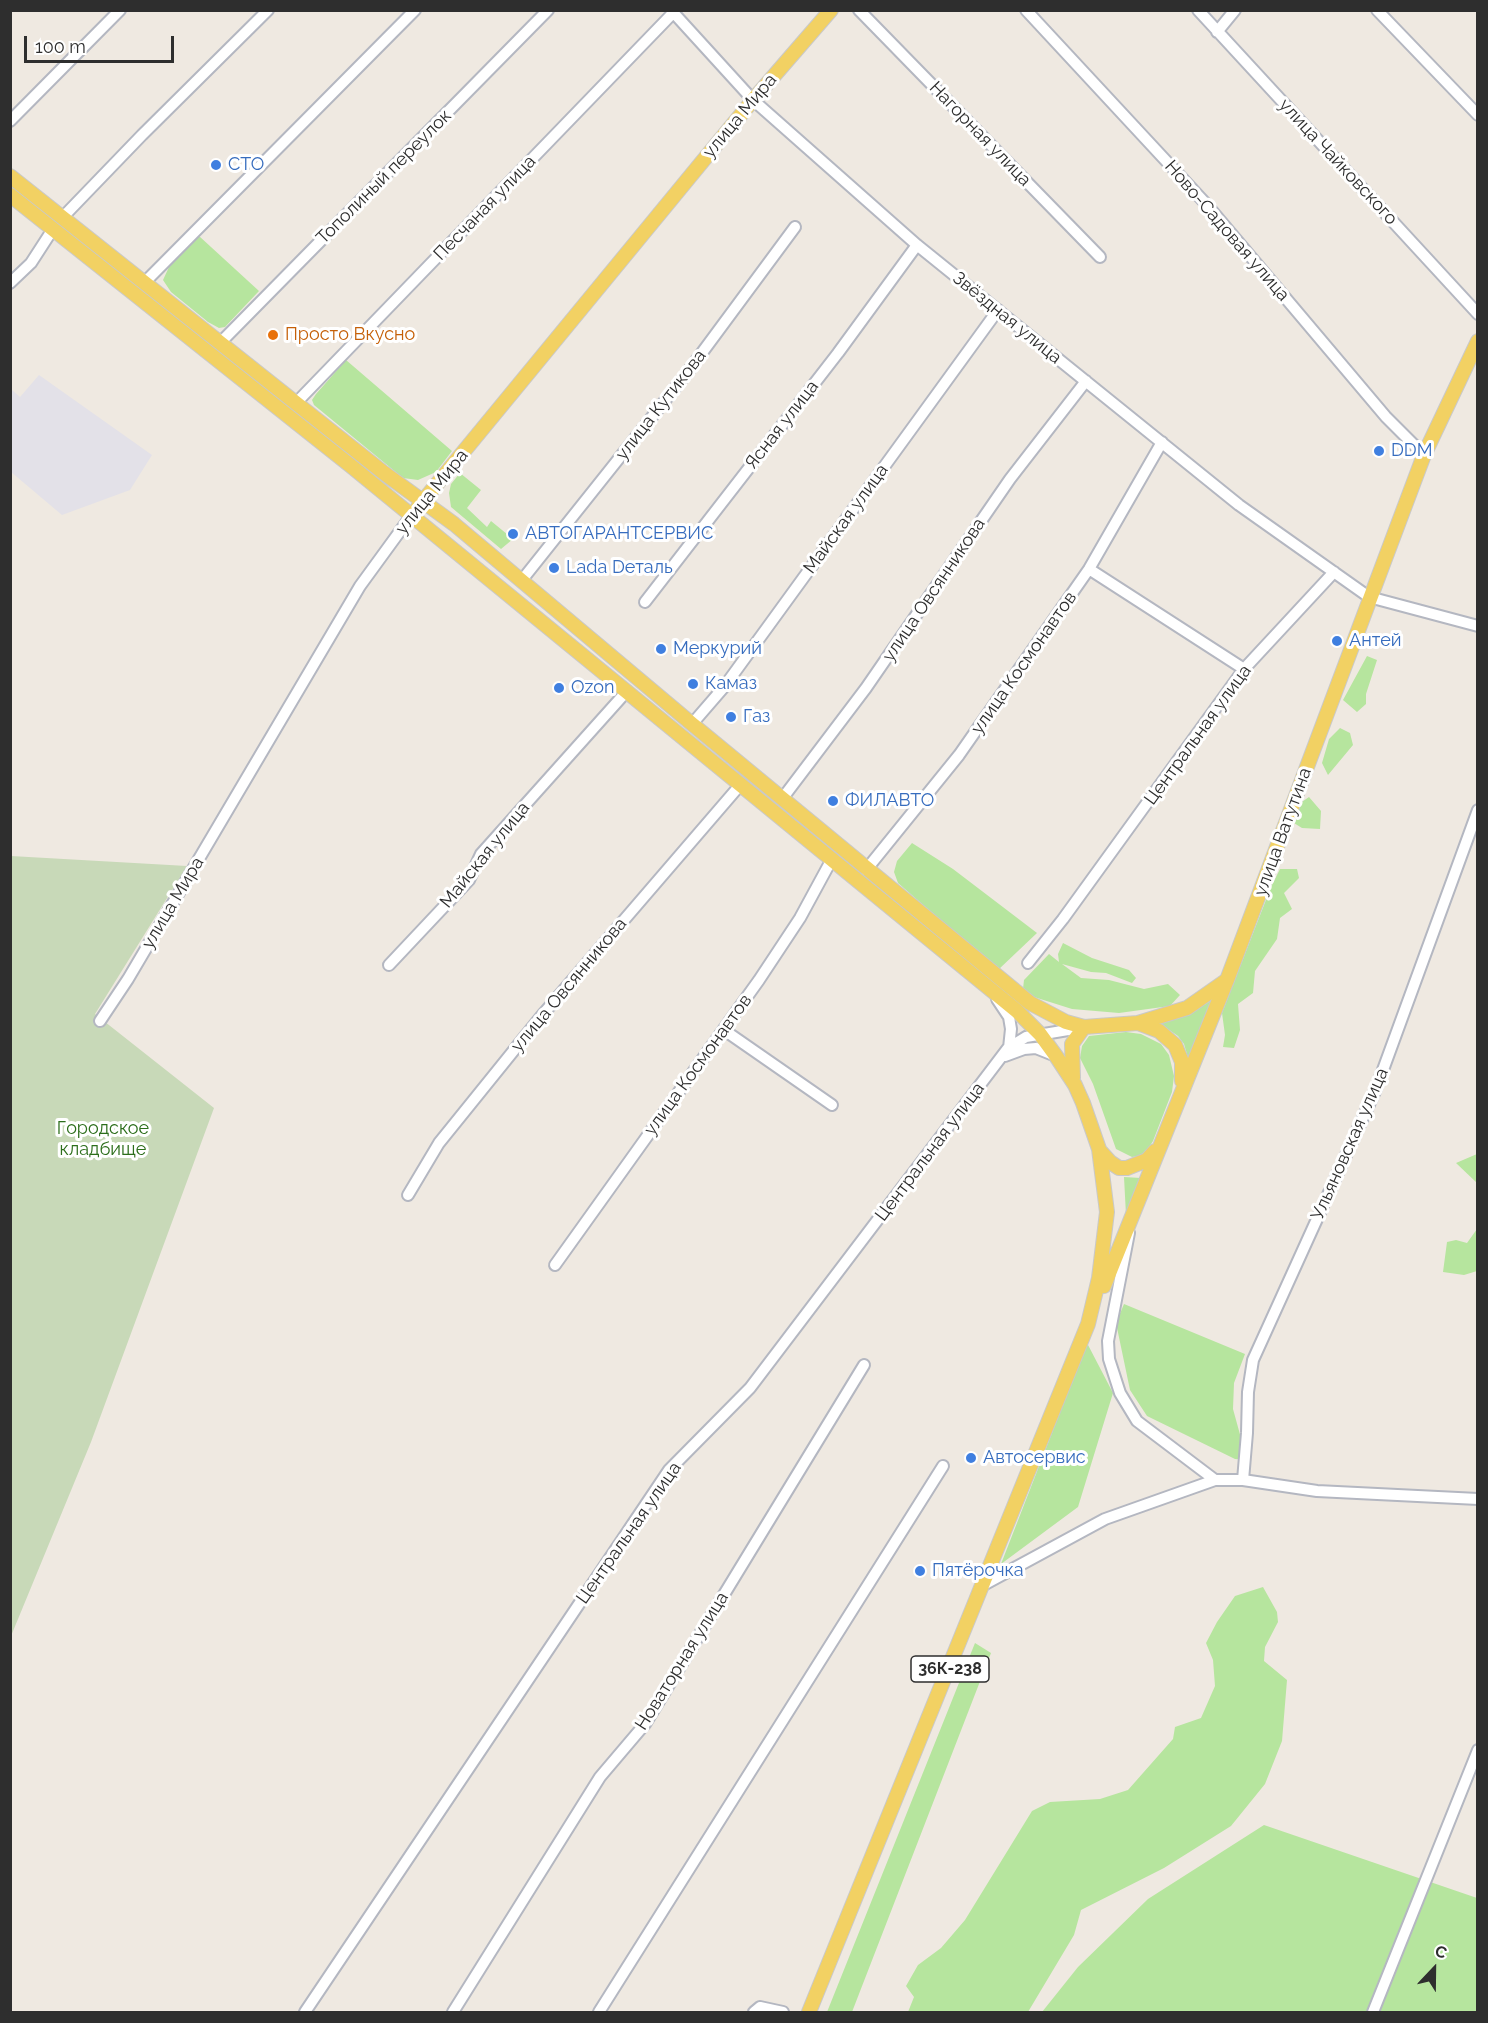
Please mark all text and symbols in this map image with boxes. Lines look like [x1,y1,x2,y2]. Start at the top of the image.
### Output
scale bar [27,24,177,62]
text: 100 m [35,36,86,57]
street label: улица Мира [699,70,781,162]
street label: Нагорная улица [925,77,1035,191]
street label: улица Чайковского [1274,95,1402,229]
street label: Тополиный переулок [312,105,456,249]
street label: Песчаная улица [429,151,541,265]
place label: СТО [228,154,264,176]
street label: Ново-Садовая улица [1160,156,1294,306]
marker: СТО [209,158,223,172]
street label: Звёздная улица [948,267,1066,369]
place label: Просто Вкусно [285,324,415,346]
marker: Просто Вкусно [266,328,280,342]
street label: улица Кутикова [611,345,711,465]
street label: Ясная улица [741,376,823,474]
place label: DDM [1391,440,1433,462]
marker: DDM [1372,444,1386,458]
street label: улица Мира [391,445,473,539]
street label: Майская улица [799,460,893,578]
street label: улица Овсянникова [878,514,990,666]
place label: АВТОГАРАНТСЕРВИС [525,523,713,545]
marker: АВТОГАРАНТСЕРВИС [506,527,520,541]
place label: Lada Dеталь [566,557,673,579]
marker: Lada Dеталь [547,561,561,575]
street label: улица Космонавтов [967,588,1081,738]
place label: Антей [1349,630,1402,652]
marker: Антей [1330,634,1344,648]
place label: Меркурий [673,638,762,660]
marker: Меркурий [654,642,668,656]
street label: Центральная улица [1140,661,1256,809]
place label: Камаз [705,673,757,695]
place label: Ozon [571,677,614,699]
marker: Камаз [686,677,700,691]
marker: Ozon [552,681,566,695]
place label: Газ [743,706,770,728]
marker: Газ [724,710,738,724]
street label: улица Ватутина [1250,765,1316,899]
place label: ФИЛАВТО [845,790,934,812]
marker: ФИЛАВТО [826,794,840,808]
street label: Майская улица [436,798,534,912]
street label: улица Мира [137,853,209,953]
street label: улица Овсянникова [507,914,631,1056]
street label: улица Космонавтов [640,990,756,1140]
street label: Ульяновская улица [1307,1065,1393,1223]
street label: Центральная улица [871,1078,989,1226]
park label: Городское кладбище [57,1118,149,1160]
place label: Автосервис [983,1447,1086,1469]
marker: Автосервис [964,1451,978,1465]
street label: Центральная улица [572,1458,686,1608]
place label: Пятёрочка [932,1560,1024,1582]
marker: Пятёрочка [913,1564,927,1578]
street label: Новаторная улица [631,1588,733,1734]
road number: 36К-238 [911,1656,989,1682]
north arrow [1404,1939,1464,1999]
text: С [1432,1941,1450,1963]

